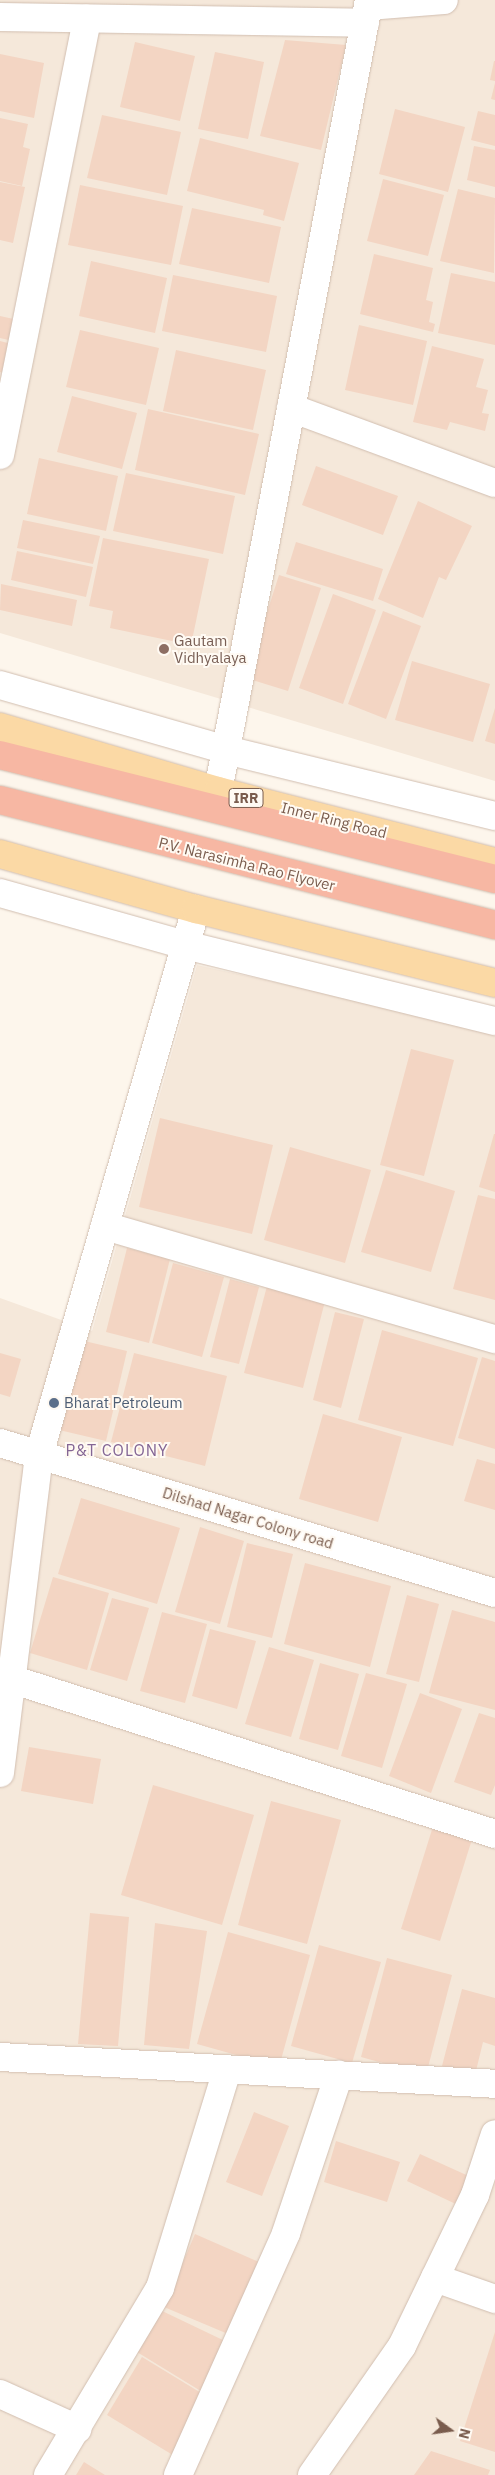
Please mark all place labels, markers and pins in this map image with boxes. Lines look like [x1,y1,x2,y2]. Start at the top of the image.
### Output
place label: Gautam Vidhyalaya [174,631,247,666]
marker: Gautam Vidhyalaya [158,643,170,655]
place label: Bharat Petroleum [64,1394,183,1412]
marker: Bharat Petroleum [48,1397,60,1409]

